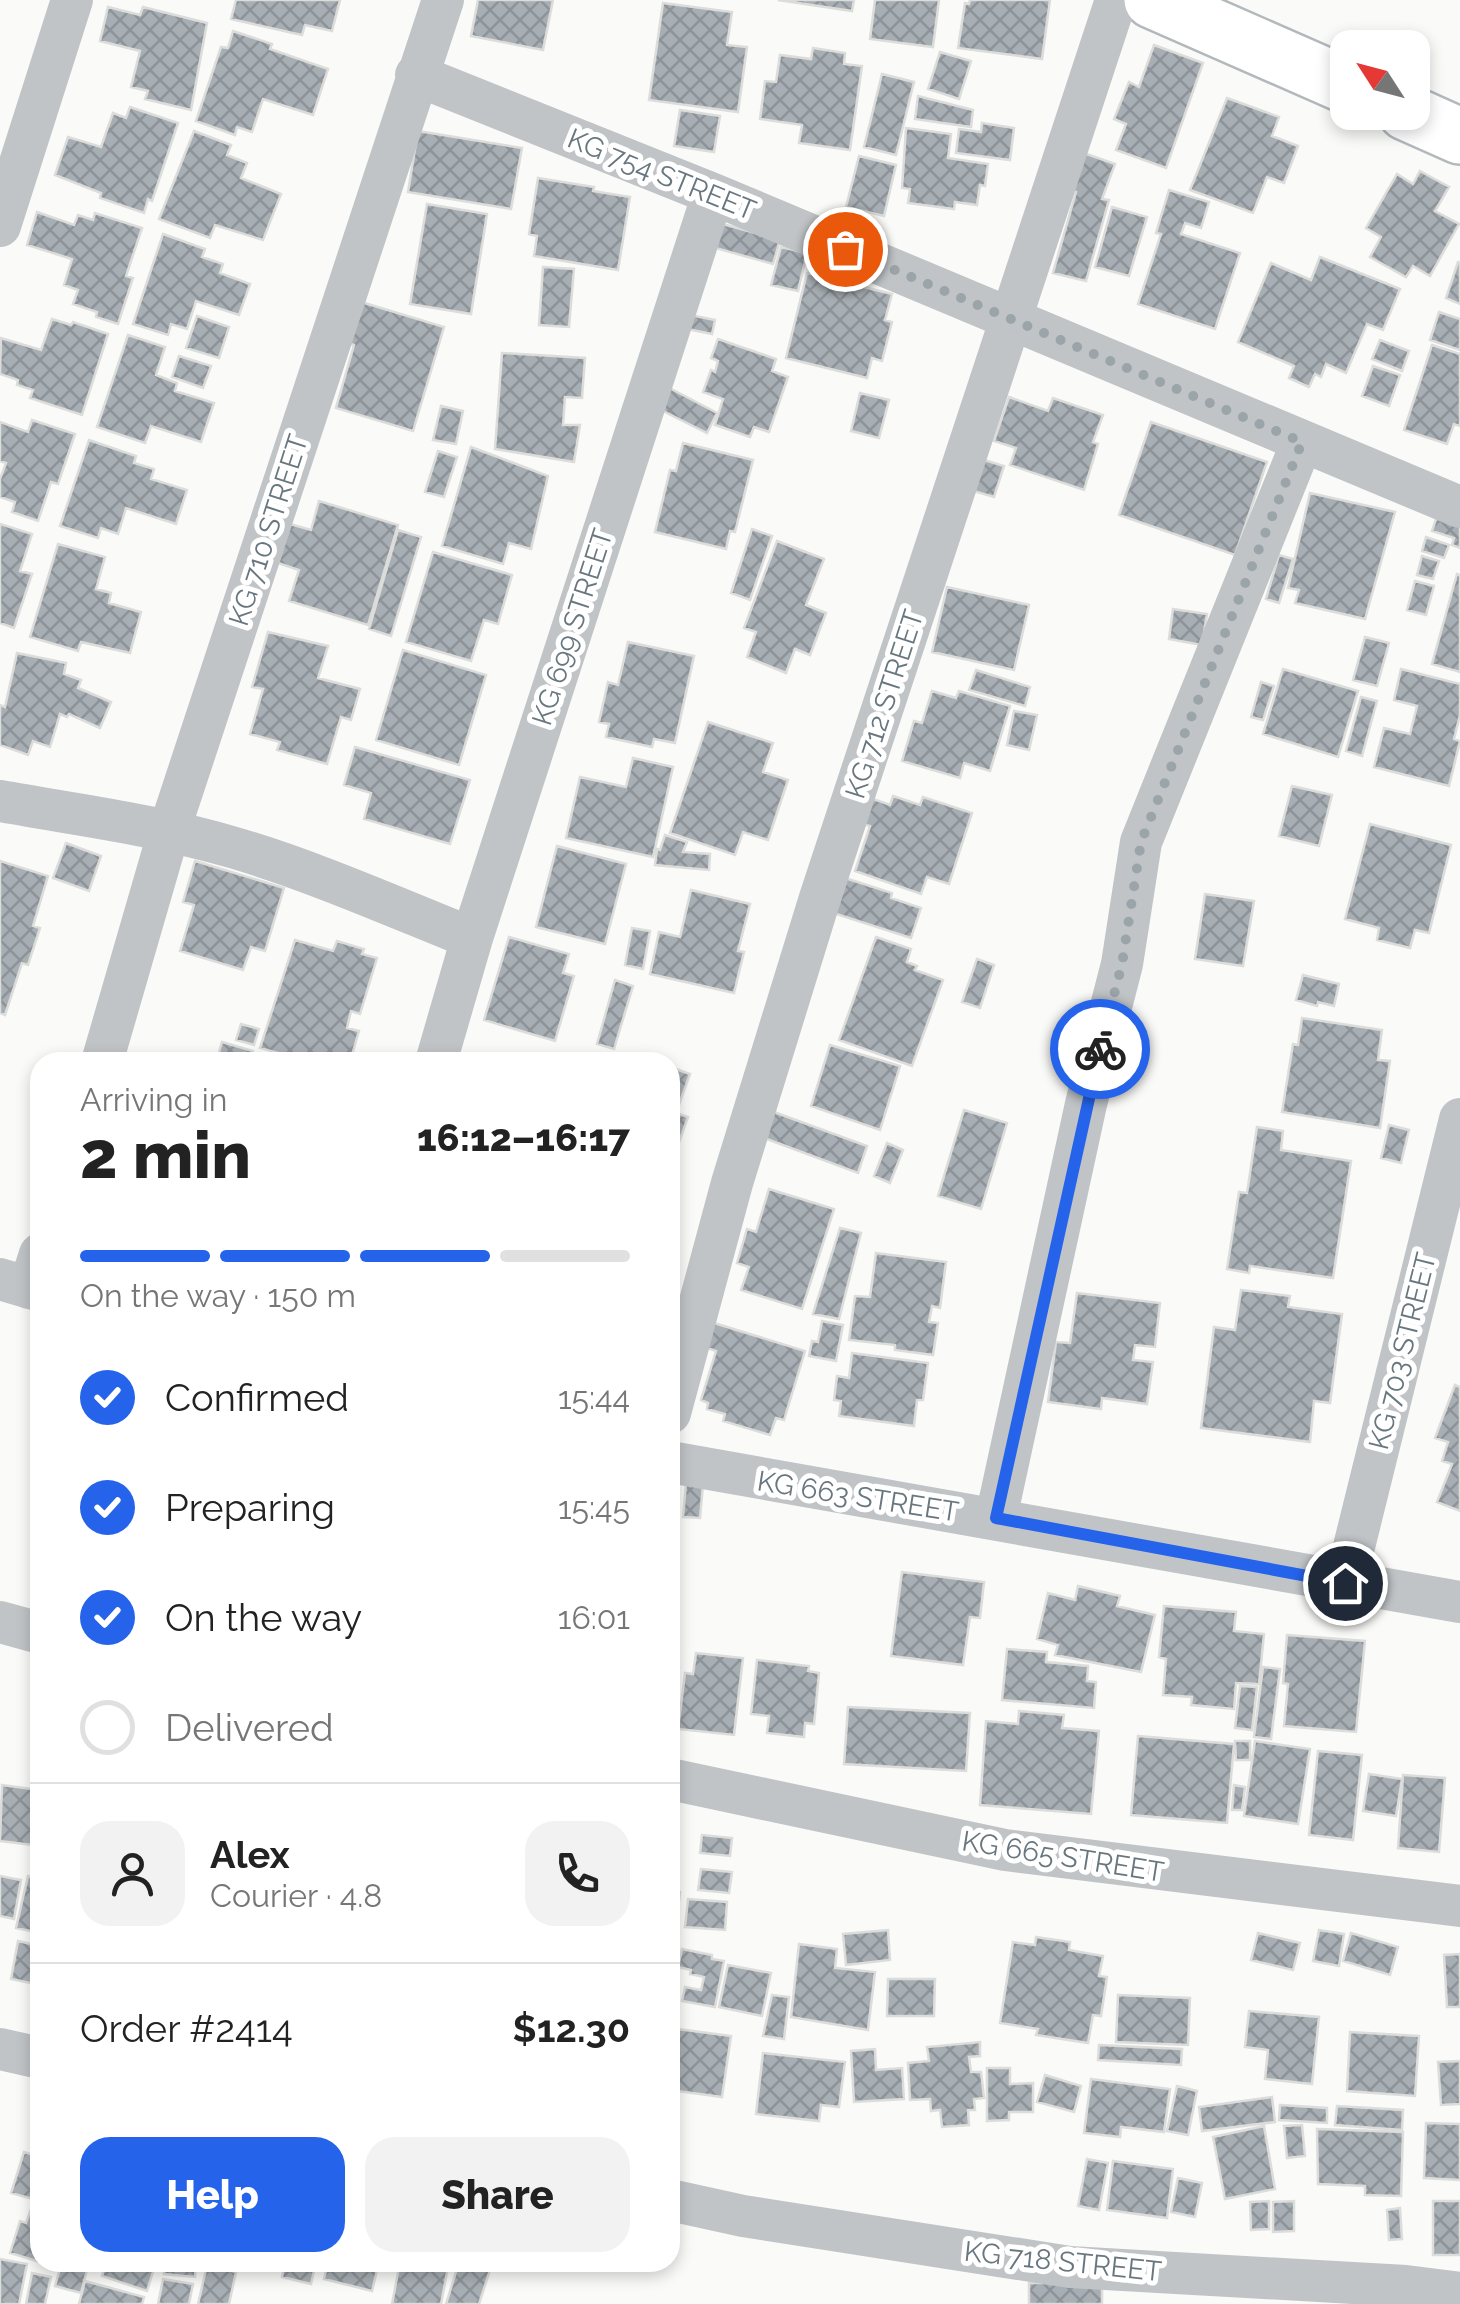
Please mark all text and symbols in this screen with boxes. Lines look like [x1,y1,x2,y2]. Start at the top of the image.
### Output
north arrow [1330,30,1430,130]
map controls [1330,30,1430,130]
street label: KG 754 STREET [563,122,761,227]
pin [803,207,888,292]
icon: bag [818,222,873,277]
street label: KG 710 STREET [222,430,315,630]
street label: KG 699 STREET [525,525,620,729]
street label: KG 712 STREET [838,606,930,803]
courier [1050,999,1150,1099]
icon: bike [1073,1022,1128,1077]
text: Arriving in [80,1081,227,1118]
text: 16:12–16:17 [417,1115,630,1160]
text: 2 min [80,1117,251,1193]
street label: KG 703 STREET [1362,1249,1443,1453]
text: On the way · 150 m [80,1277,356,1314]
icon: check [80,1370,135,1425]
text: Confirmed [165,1375,349,1420]
text: 15:44 [558,1379,630,1416]
street label: KG 663 STREET [755,1464,961,1529]
icon: check [80,1480,135,1535]
text: Preparing [165,1485,335,1530]
text: 15:45 [558,1489,630,1526]
pin [1303,1541,1388,1626]
icon: home [1318,1556,1373,1611]
icon: check [80,1590,135,1645]
text: On the way [165,1595,362,1640]
text: 16:01 [558,1599,630,1636]
text: Delivered [165,1705,334,1750]
button: person [80,1821,185,1926]
button: phone [525,1821,630,1926]
street label: KG 665 STREET [960,1824,1166,1889]
text: Alex [210,1832,290,1877]
text: Courier · 4.8 [210,1877,382,1914]
text: Order #2414 [80,2006,293,2051]
text: $12.30 [513,2006,630,2051]
button: Help [80,2137,345,2252]
button: Share [365,2137,630,2252]
street label: KG 718 STREET [963,2235,1163,2288]

